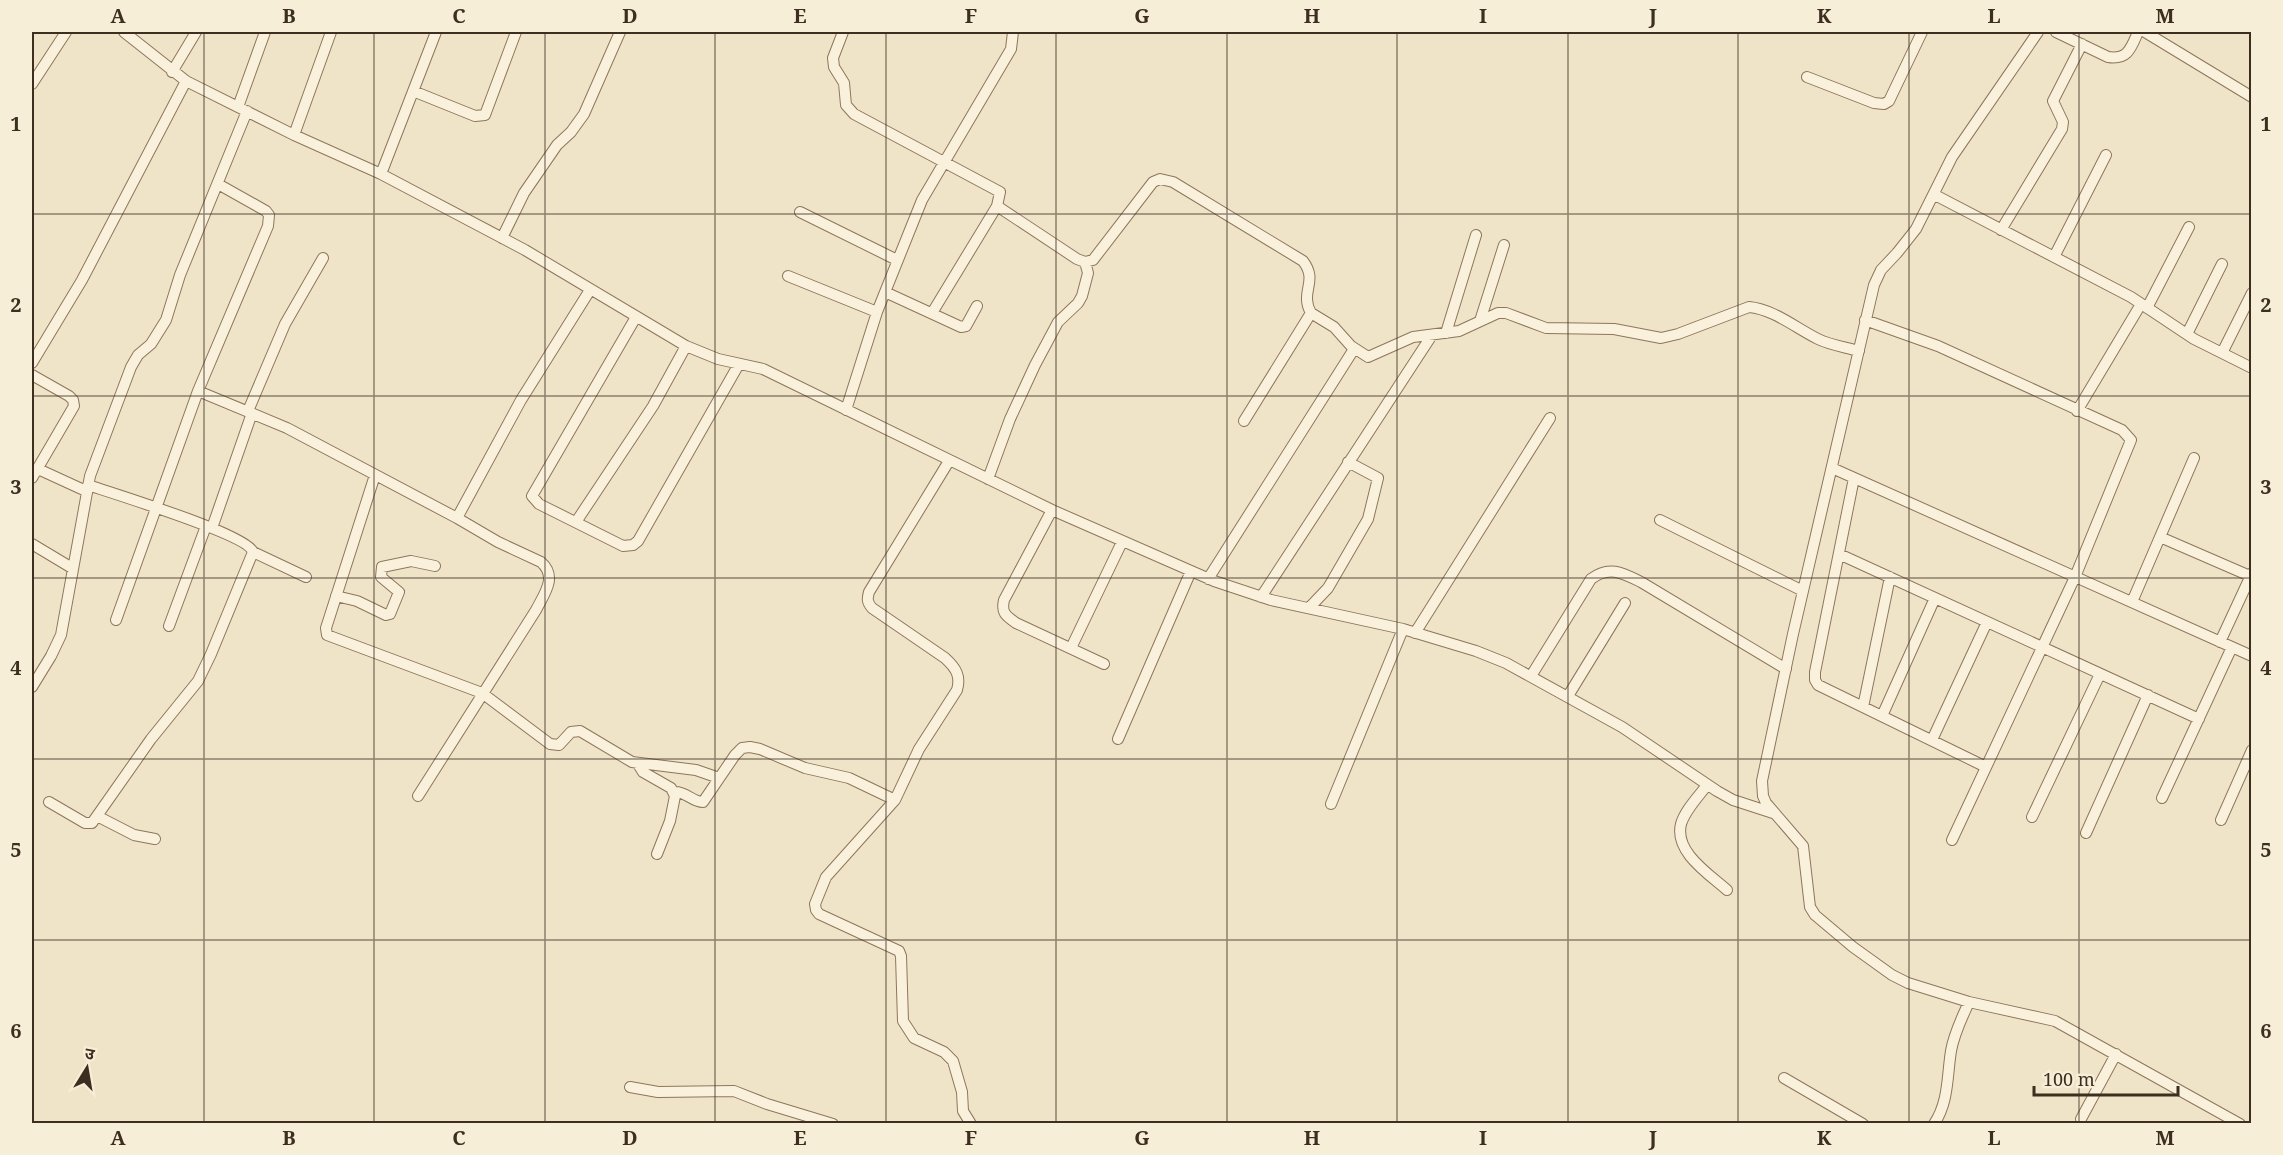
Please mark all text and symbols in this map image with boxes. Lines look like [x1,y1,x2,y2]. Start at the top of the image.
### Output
text: A [110,2,126,29]
text: B [282,2,296,29]
text: C [452,2,466,29]
text: D [622,2,638,29]
text: E [793,2,807,29]
text: F [965,2,977,29]
text: G [1134,2,1150,29]
text: H [1304,2,1320,29]
text: I [1479,2,1487,29]
text: J [1648,2,1657,29]
text: K [1817,2,1832,29]
text: L [1987,2,2001,29]
text: M [2155,2,2175,29]
text: 1 [10,110,22,137]
text: 1 [2260,110,2272,137]
text: 2 [10,291,22,318]
text: 2 [2260,291,2272,318]
text: 3 [10,473,22,500]
text: 3 [2260,473,2272,500]
text: 4 [10,654,22,681]
text: 4 [2260,654,2272,681]
text: 5 [10,836,22,863]
text: 5 [2260,836,2272,863]
text: 6 [10,1017,22,1044]
text: 6 [2260,1017,2272,1044]
north arrow [57,1038,117,1098]
text: उ [83,1042,97,1065]
scale bar [2034,1059,2178,1097]
text: 100 m [2043,1067,2095,1091]
text: A [110,1124,126,1151]
text: B [282,1124,296,1151]
text: C [452,1124,466,1151]
text: D [622,1124,638,1151]
text: E [793,1124,807,1151]
text: F [965,1124,977,1151]
text: G [1134,1124,1150,1151]
text: H [1304,1124,1320,1151]
text: I [1479,1124,1487,1151]
text: J [1648,1124,1657,1151]
text: K [1817,1124,1832,1151]
text: L [1987,1124,2001,1151]
text: M [2155,1124,2175,1151]

